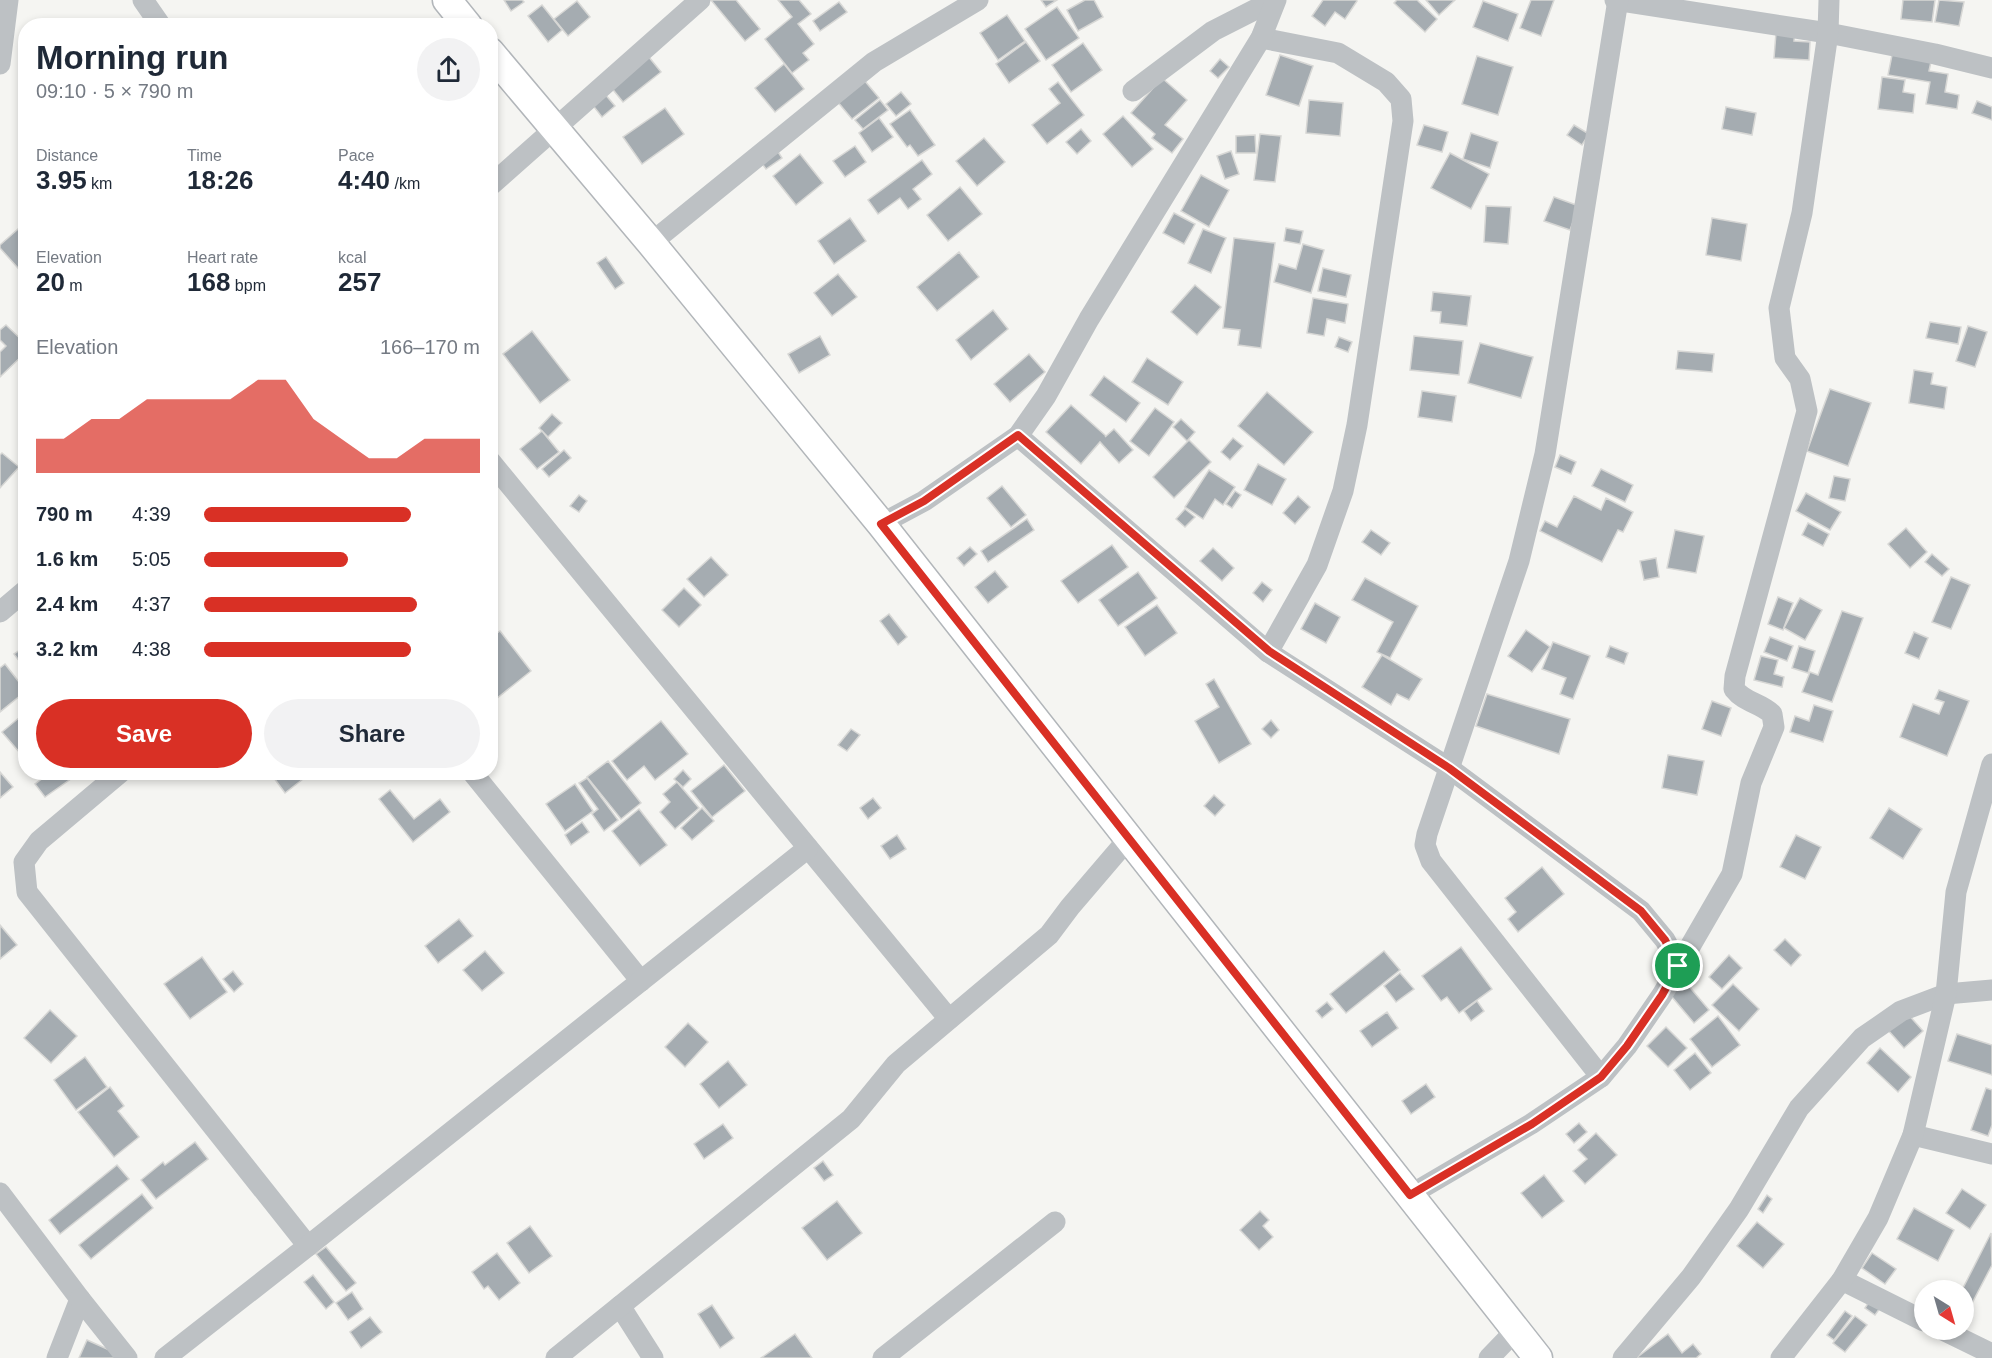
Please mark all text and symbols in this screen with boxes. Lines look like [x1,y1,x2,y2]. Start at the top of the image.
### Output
button: share [417,38,480,101]
text: Morning run [36,39,228,76]
text: 09:10 · 5 × 790 m [36,80,193,102]
text: Distance [36,147,98,164]
text: Time [187,147,222,164]
text: Pace [338,147,374,164]
text: 3.95 [36,165,87,195]
text: 18:26 [187,165,254,195]
text: 4:40 [338,165,390,195]
text: km [87,175,112,192]
text: /km [390,175,420,192]
text: Elevation [36,249,102,266]
text: Heart rate [187,249,258,266]
text: kcal [338,249,366,266]
text: 20 [36,267,65,297]
text: 168 [187,267,230,297]
text: 257 [338,267,381,297]
text: m [65,277,83,294]
text: bpm [230,277,266,294]
text: Elevation [36,336,118,358]
text: 166–170 m [380,336,480,358]
text: 790 m [36,503,93,525]
text: 4:39 [132,503,171,525]
text: 1.6 km [36,548,98,570]
text: 5:05 [132,548,171,570]
text: 2.4 km [36,593,98,615]
text: 4:37 [132,593,171,615]
text: 3.2 km [36,638,98,660]
text: 4:38 [132,638,171,660]
button: Save [36,699,252,768]
button: Share [264,699,480,768]
pin [1652,940,1703,991]
icon: arrive [1661,949,1694,982]
north arrow [1914,1280,1974,1340]
map controls [1914,1280,1974,1340]

